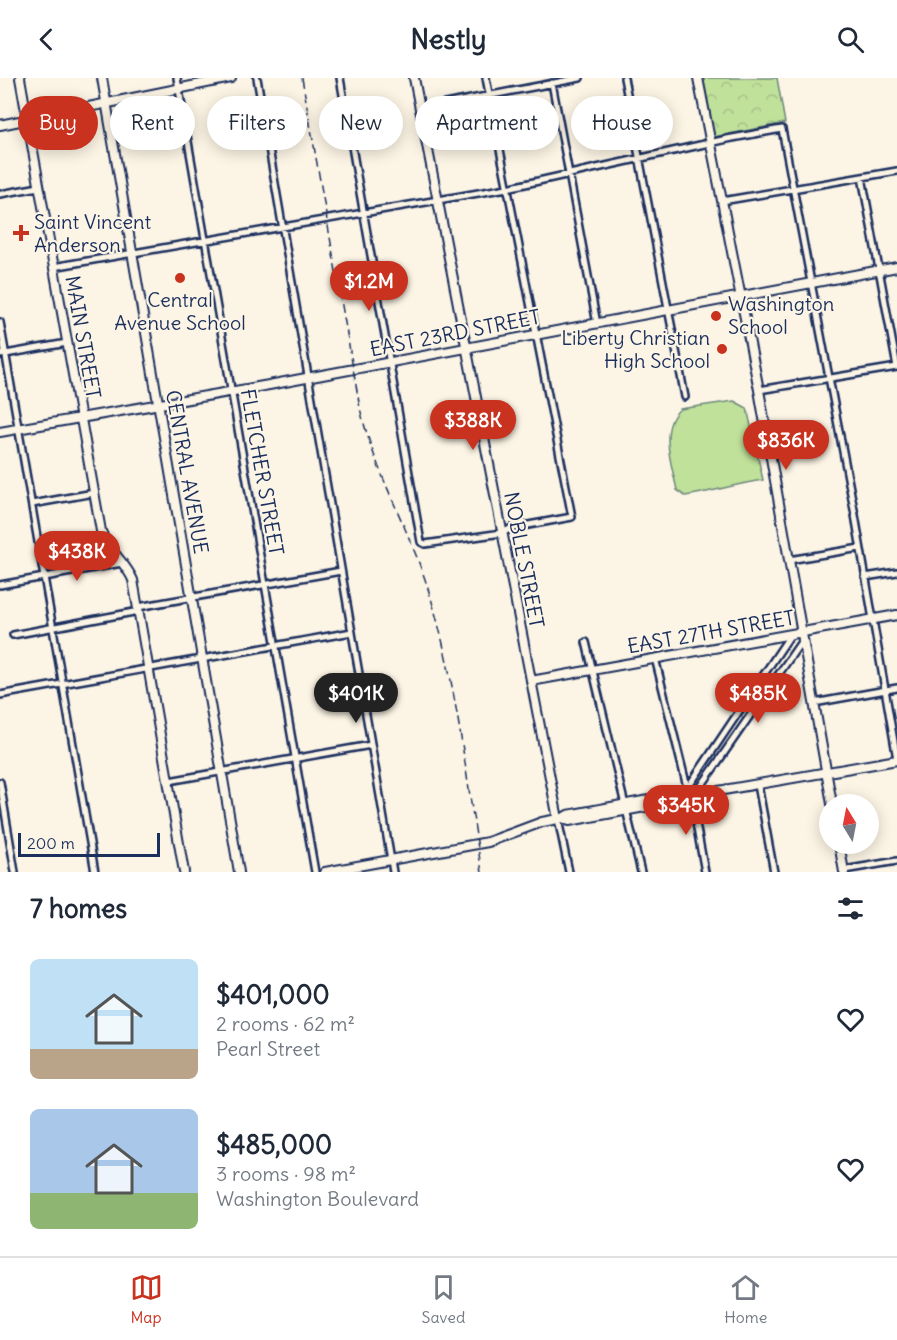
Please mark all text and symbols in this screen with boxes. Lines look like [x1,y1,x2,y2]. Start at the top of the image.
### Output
text: Nestly [411,22,486,56]
icon: back [30,23,63,56]
icon: search [834,23,867,56]
chip: Buy [18,96,98,150]
chip: Rent [110,96,195,150]
chip: Filters [207,96,307,150]
chip: New [319,96,403,150]
chip: Apartment [415,96,559,150]
chip: House [571,96,673,150]
place label: Saint Vincent Anderson [34,209,151,257]
marker: Saint Vincent Anderson [12,224,30,242]
pin: $1.2M [327,261,411,312]
text: $1.2M [344,268,394,293]
marker: Central Avenue School [173,271,187,285]
street label: MAIN STREET [60,273,107,400]
place label: Central Avenue School [114,287,246,335]
place label: Washington School [728,291,834,339]
street label: EAST 23RD STREET [368,304,542,361]
marker: Washington School [709,309,723,323]
place label: Liberty Christian High School [561,325,710,373]
marker: Liberty Christian High School [715,342,729,356]
street label: FLETCHER STREET [236,387,289,557]
street label: CENTRAL AVENUE [161,388,214,556]
pin: $388K [431,400,515,451]
text: $388K [444,407,502,432]
pin: $836K [744,420,828,471]
text: $836K [757,427,815,452]
street label: NOBLE STREET [499,490,550,630]
pin: $438K [35,531,119,582]
text: $438K [48,538,106,563]
street label: EAST 27TH STREET [625,604,797,659]
pin: $401K [314,673,398,724]
pin: $485K [716,673,800,724]
text: $401K [328,680,384,705]
text: $485K [729,680,787,705]
pin: $345K [644,785,728,836]
text: $345K [657,792,715,817]
north arrow [819,794,879,854]
map controls [819,794,879,854]
scale bar [18,830,160,858]
text: 200 m [27,833,75,853]
text: 7 homes [30,892,127,925]
icon: filters [834,892,867,925]
text: $401,000 [216,978,330,1011]
icon: home [78,983,150,1055]
icon: heart [834,1003,867,1036]
text: 2 rooms · 62 m² [216,1011,355,1036]
text: Pearl Street [216,1036,320,1061]
text: $485,000 [216,1128,332,1161]
icon: home [78,1133,150,1205]
icon: heart [834,1153,867,1186]
text: 3 rooms · 98 m² [216,1161,356,1186]
text: Washington Boulevard [216,1186,419,1211]
tab: Map [130,1271,163,1327]
tab: Saved [422,1271,465,1327]
tab: Home [724,1271,767,1327]

